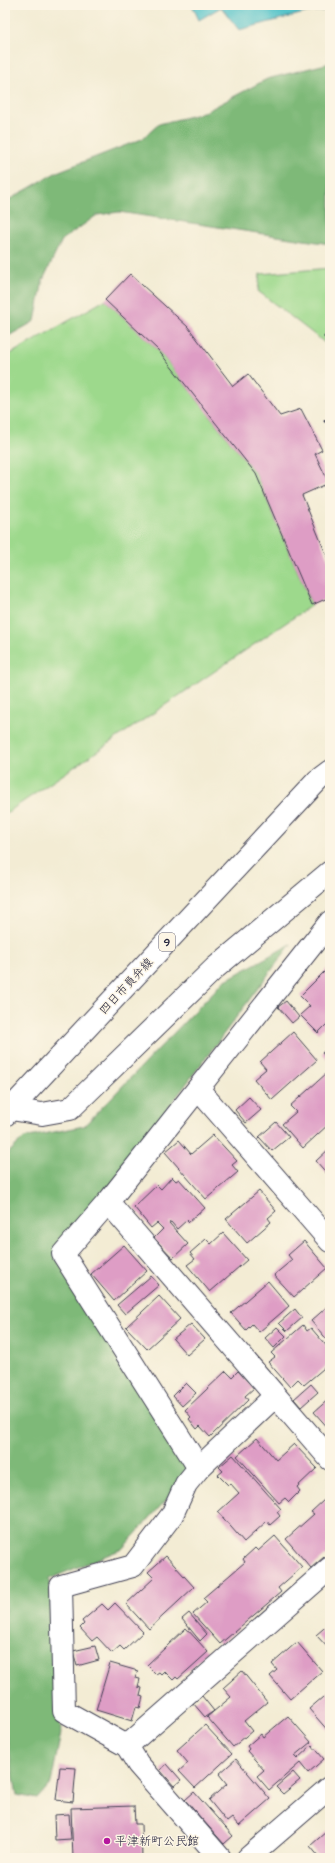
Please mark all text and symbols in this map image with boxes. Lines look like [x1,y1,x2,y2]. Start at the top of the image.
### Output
road number: 9 [159,933,175,951]
street label: 四日市員弁線 [96,954,157,1018]
place label: 平津新町公民館 [115,1833,199,1850]
marker: 平津新町公民館 [102,1836,112,1846]

